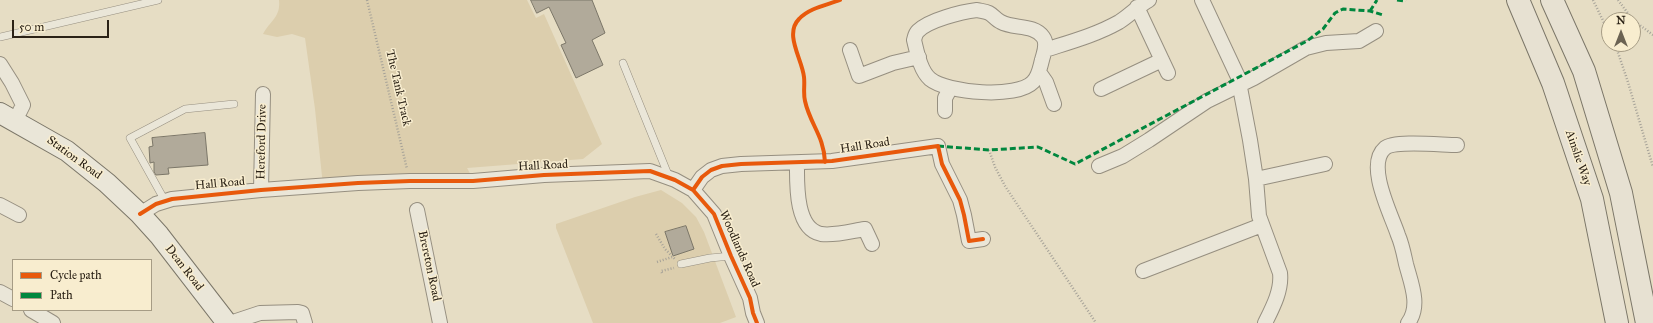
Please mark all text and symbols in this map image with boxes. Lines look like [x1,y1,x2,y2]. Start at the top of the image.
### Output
scale bar [14,12,111,38]
north arrow [1601,12,1641,52]
text: N [1616,14,1626,27]
text: 50 m [19,20,44,34]
street label: The Tank Track [382,48,414,128]
street label: Hereford Drive [254,104,270,180]
street label: Ainslie Way [1562,128,1594,188]
street label: Station Road [44,133,104,183]
street label: Hall Road [839,135,891,157]
street label: Hall Road [518,157,568,175]
street label: Hall Road [194,175,246,193]
street label: Woodlands Road [716,208,762,290]
street label: Brereton Road [414,229,444,303]
street label: Dean Road [162,242,206,294]
legend [12,259,152,311]
text: Cycle path [50,268,102,282]
text: Path [50,288,73,302]

